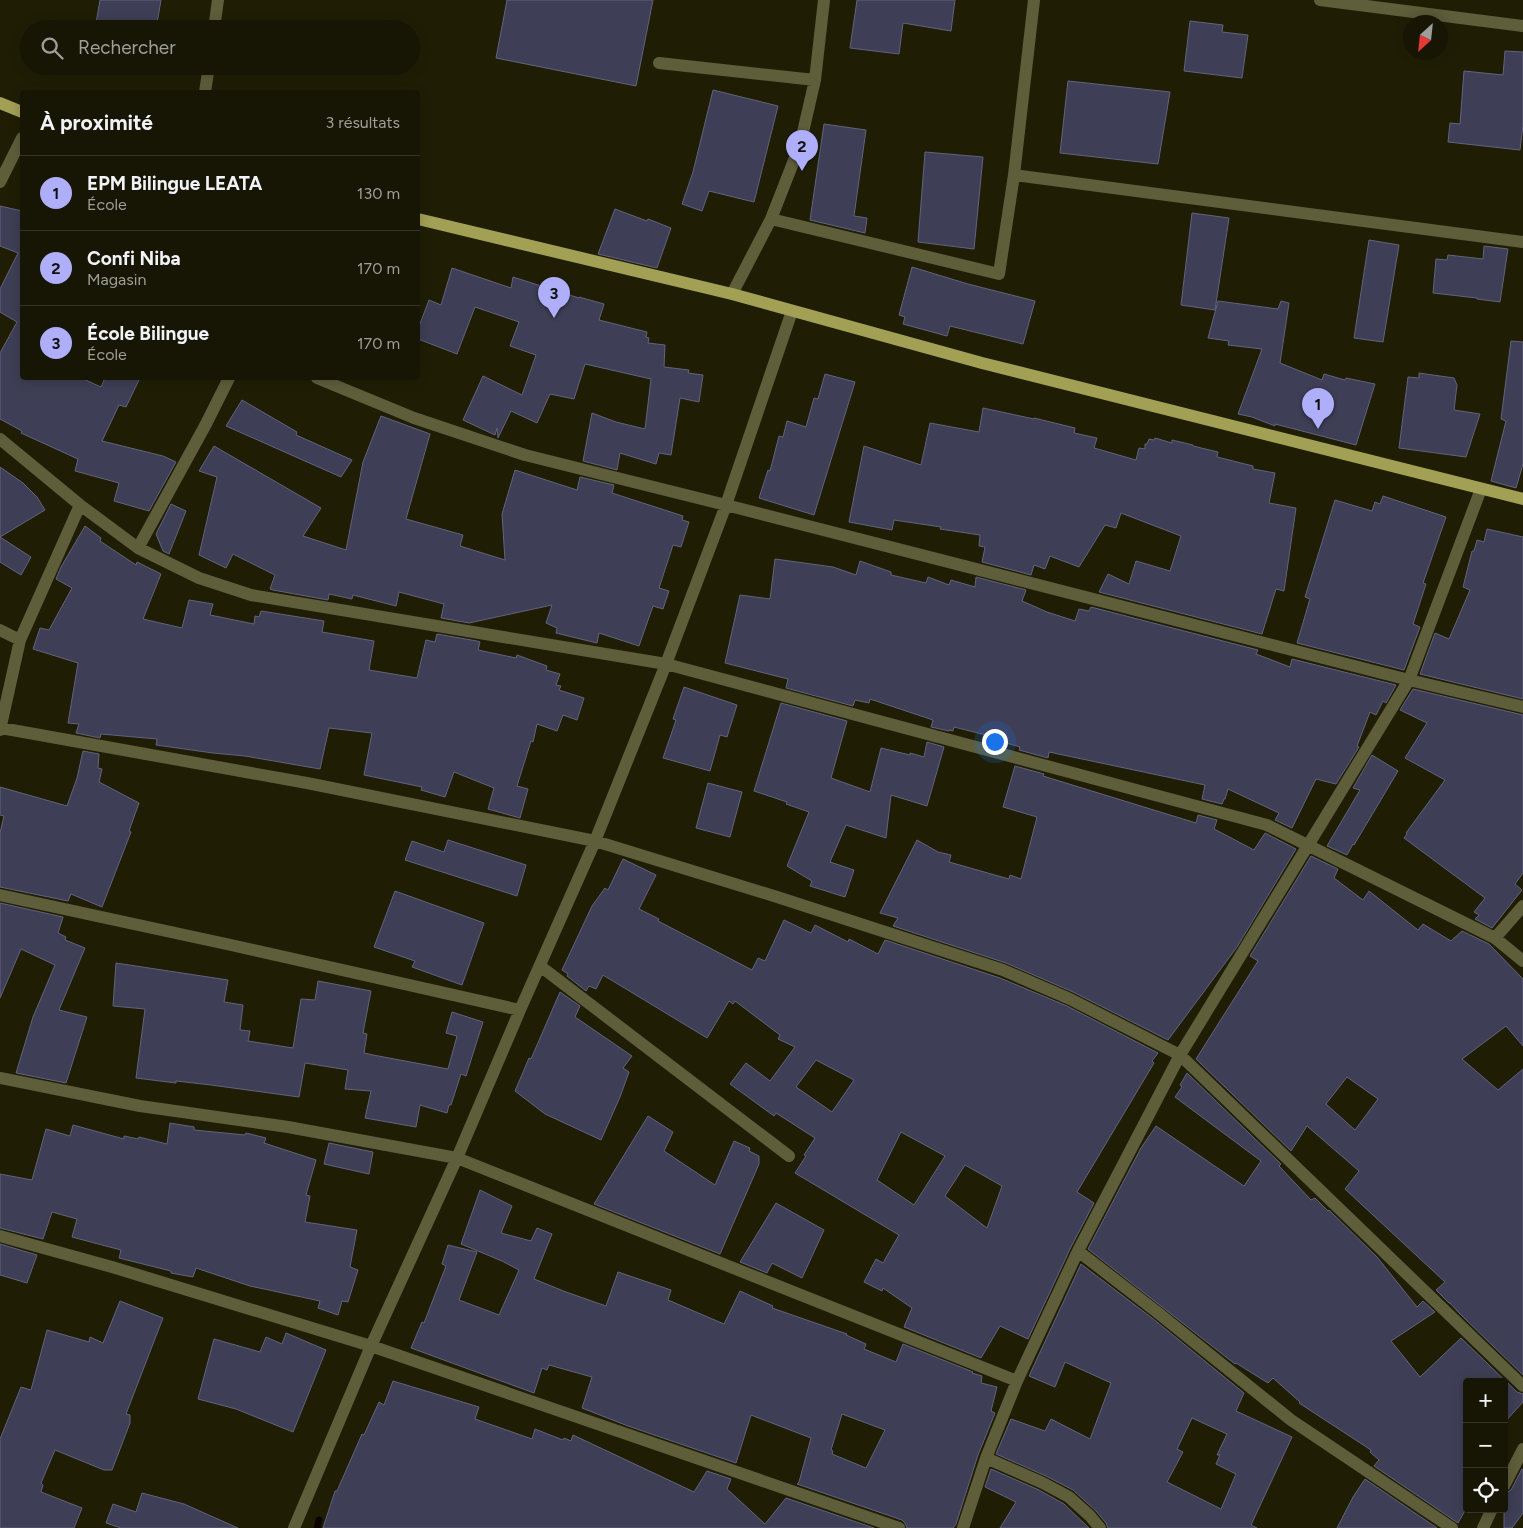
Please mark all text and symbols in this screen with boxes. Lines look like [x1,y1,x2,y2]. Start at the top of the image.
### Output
north arrow [1403,15,1448,60]
search box [20,20,420,75]
icon: search [38,34,66,62]
text: Rechercher [78,36,176,59]
text: À proximité [40,110,153,135]
text: 3 résultats [326,113,400,132]
pin: 2 [786,130,818,171]
text: EPM Bilingue LEATA [87,172,262,195]
text: 1 [53,184,59,203]
text: 130 m [357,184,400,203]
text: École [87,195,127,214]
text: Confi Niba [87,247,181,270]
text: 2 [51,259,61,278]
text: 170 m [357,259,400,278]
text: Magasin [87,270,146,289]
pin: 3 [538,277,570,318]
text: École Bilingue [87,322,209,345]
text: 3 [52,334,60,353]
text: 170 m [357,334,400,353]
text: École [87,345,127,364]
pin: 1 [1302,388,1334,429]
your location [982,729,1008,755]
map controls [1463,1378,1508,1513]
button: + [1463,1378,1508,1423]
button: − [1463,1423,1508,1468]
button: locate [1463,1468,1508,1513]

